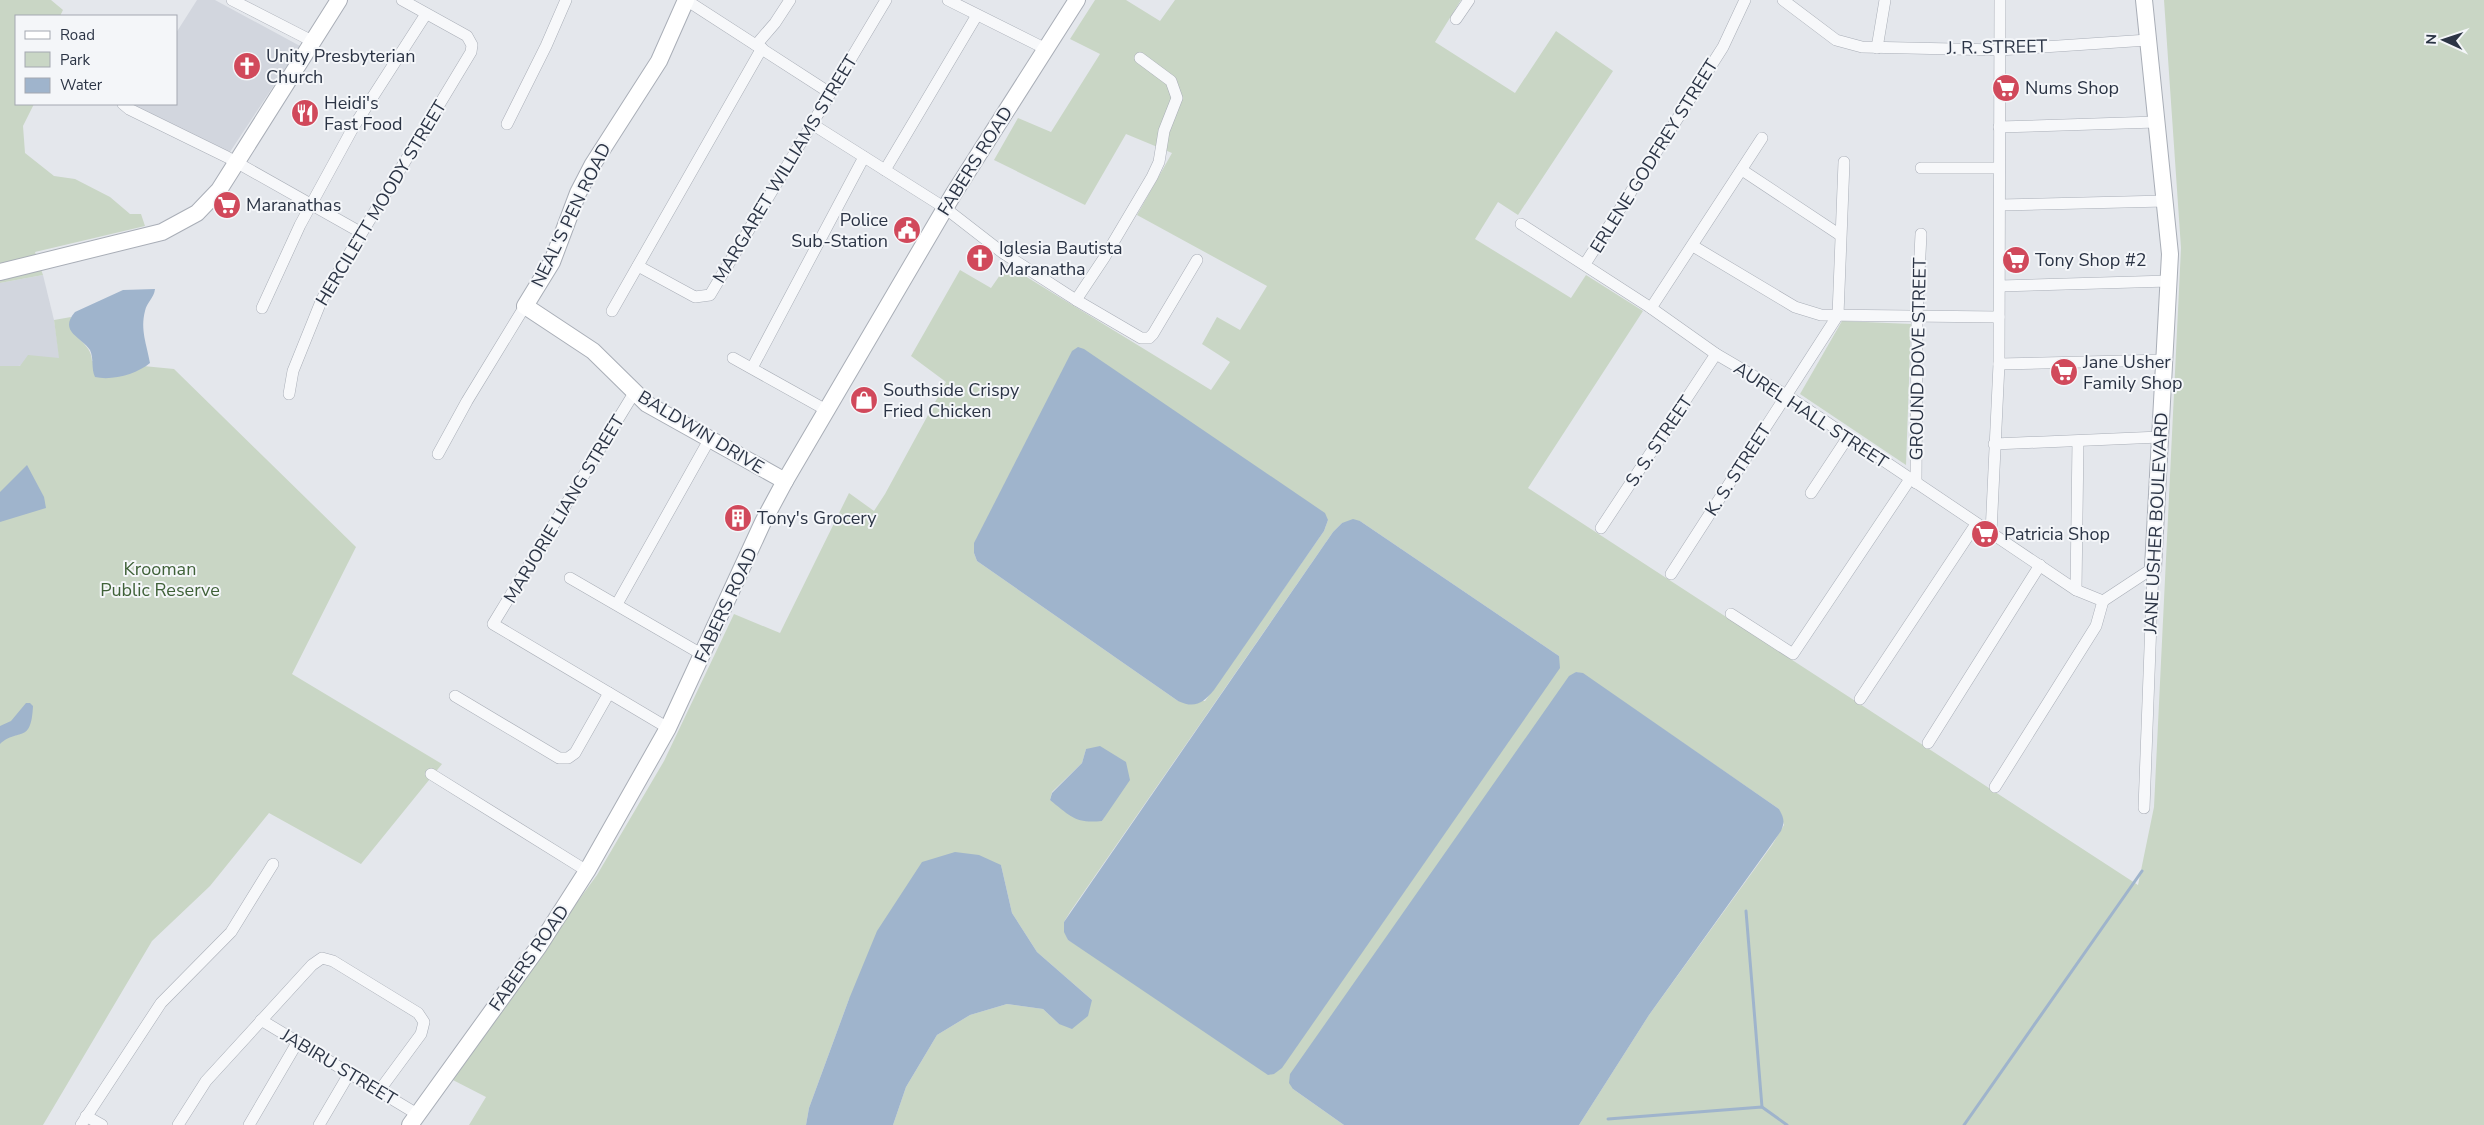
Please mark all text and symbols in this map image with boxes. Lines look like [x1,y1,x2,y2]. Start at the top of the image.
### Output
legend [15,15,178,105]
north arrow [2419,15,2469,65]
text: Road [60,25,95,45]
street label: J. R. STREET [1946,34,2048,60]
text: N [2422,34,2441,45]
place label: Unity Presbyterian Church [266,44,416,89]
text: Park [60,50,90,70]
street label: MARGARET WILLIAMS STREET [707,50,863,288]
church icon: Unity Presbyterian Church [232,51,262,81]
street label: ERLENE GODFREY STREET [1584,54,1724,257]
supermarket icon: Nums Shop [1991,73,2021,103]
text: Water [60,75,103,95]
place label: Nums Shop [2025,76,2119,100]
place label: Heidi's Fast Food [324,91,403,136]
street label: HERCILETT MOODY STREET [310,96,452,310]
restaurant icon: Heidi's Fast Food [290,98,320,128]
street label: FABERS ROAD [932,102,1018,220]
street label: NEAL'S PEN ROAD [526,139,616,291]
supermarket icon: Maranathas [212,190,242,220]
place label: Maranathas [246,193,341,217]
place label: Police Sub-Station [791,208,888,253]
public building icon: Police Sub-Station [892,215,922,245]
place label: Iglesia Bautista Maranatha [999,236,1123,281]
church icon: Iglesia Bautista Maranatha [965,243,995,273]
supermarket icon: Tony Shop #2 [2001,245,2031,275]
place label: Tony Shop #2 [2035,248,2147,272]
street label: GROUND DOVE STREET [1904,257,1932,461]
place label: Jane Usher Family Shop [2082,350,2182,395]
street label: AUREL HALL STREET [1729,356,1893,474]
supermarket icon: Jane Usher Family Shop [2049,357,2079,387]
place label: Southside Crispy Fried Chicken [883,378,1020,423]
street label: BALDWIN DRIVE [633,385,769,479]
shop icon: Southside Crispy Fried Chicken [849,385,879,415]
street label: S. S. STREET [1620,391,1698,491]
street label: MARJORIE LIANG STREET [498,410,630,608]
street label: JANE USHER BOULEVARD [2138,412,2174,635]
street label: K. S. STREET [1699,419,1777,521]
building icon: Tony's Grocery [723,503,753,533]
place label: Tony's Grocery [757,506,877,530]
supermarket icon: Patricia Shop [1970,519,2000,549]
place label: Patricia Shop [2004,522,2110,546]
street label: FABERS ROAD [689,544,763,666]
park label: Krooman Public Reserve [100,557,220,602]
street label: FABERS ROAD [484,900,574,1016]
street label: JABIRU STREET [276,1023,401,1111]

